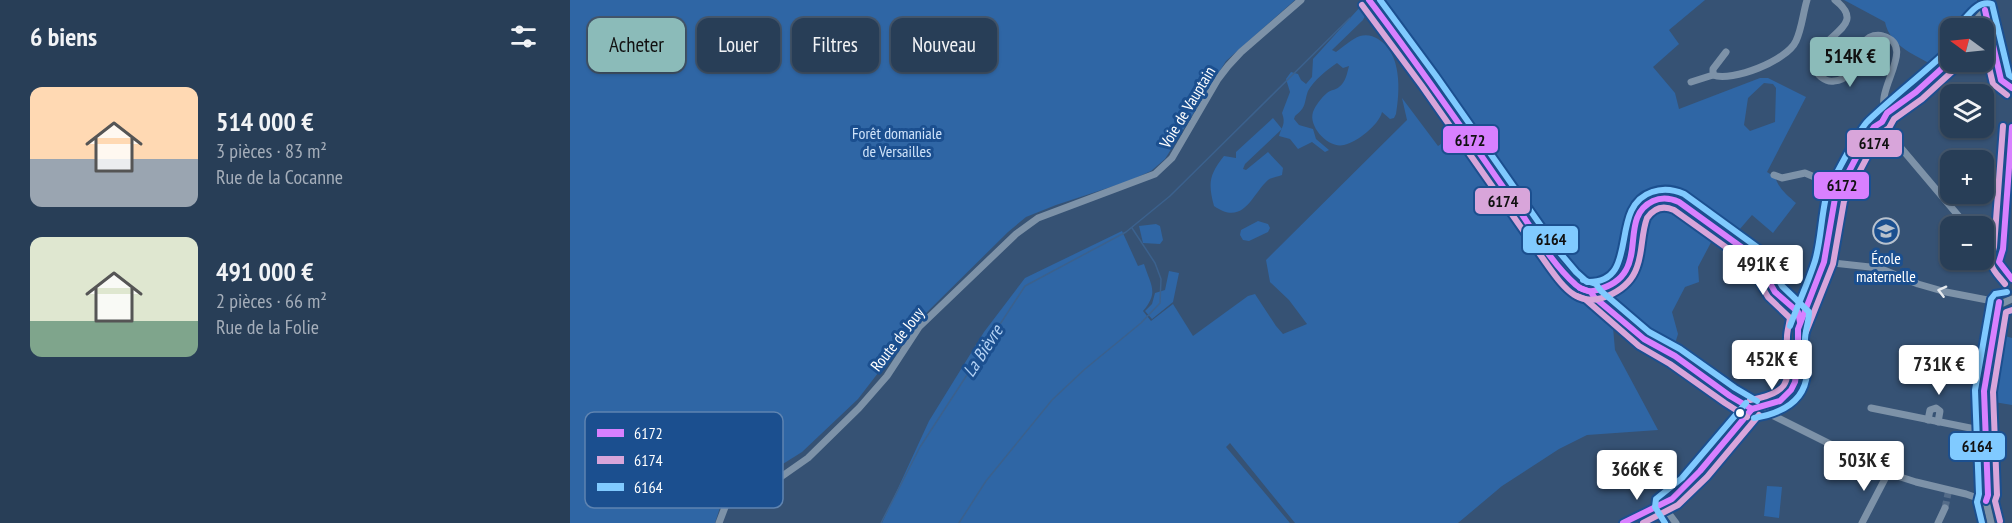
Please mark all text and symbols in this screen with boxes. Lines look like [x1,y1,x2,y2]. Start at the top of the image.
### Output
chip: Acheter [588,18,685,72]
chip: Louer [697,18,780,72]
chip: Filtres [792,18,879,72]
chip: Nouveau [891,18,997,72]
north arrow [1940,18,1994,72]
map controls [1940,18,1994,270]
text: 6 biens [30,20,97,53]
icon: filters [507,20,540,53]
pin: 514K € [1801,37,1899,88]
text: 514K € [1824,43,1876,69]
street label: Voie de Vauptain [1154,62,1219,152]
button: layers [1940,84,1994,138]
text: 514 000 € [216,105,314,138]
icon: home [78,111,150,183]
park label: Forêt domaniale de Versailles [852,123,942,161]
line badge: 6172 [1442,125,1499,154]
line badge: 6174 [1846,129,1903,158]
text: 6172 [1455,130,1485,150]
text: 6174 [1859,133,1890,153]
text: 3 pièces · 83 m² [216,138,327,164]
button: + [1940,150,1994,204]
text: Rue de la Cocanne [216,164,343,190]
line badge: 6172 [1813,171,1870,200]
text: 6172 [1827,175,1857,195]
line badge: 6174 [1474,187,1531,215]
text: 6174 [1488,191,1519,211]
school or university icon: École maternelle [1871,216,1901,246]
button: − [1940,216,1994,270]
line badge: 6164 [1522,225,1579,254]
text: 6164 [1536,229,1567,249]
pin: 491K € [1714,245,1812,296]
place label: École maternelle [1856,248,1916,286]
text: 491K € [1737,251,1789,277]
text: 491 000 € [216,255,314,288]
icon: home [78,261,150,333]
one-way arrow [1937,286,1947,299]
text: 2 pièces · 66 m² [216,288,327,314]
street label: Route de Jouy [866,303,928,375]
text: Rue de la Folie [216,314,319,340]
water label: La Bièvre [957,319,1009,381]
pin: 452K € [1723,340,1821,391]
pin: 731K € [1890,345,1988,396]
text: 452K € [1746,346,1798,372]
text: 731K € [1913,351,1965,377]
unlabelled marker [1734,407,1746,419]
legend [585,412,783,508]
text: 6172 [634,423,663,443]
line badge: 6164 [1949,432,2006,461]
text: 6164 [1962,436,1993,456]
pin: 503K € [1815,441,1913,492]
text: 503K € [1838,447,1890,473]
text: 6174 [634,450,663,470]
pin: 366K € [1588,450,1686,501]
text: 366K € [1611,456,1663,482]
text: 6164 [634,477,663,497]

